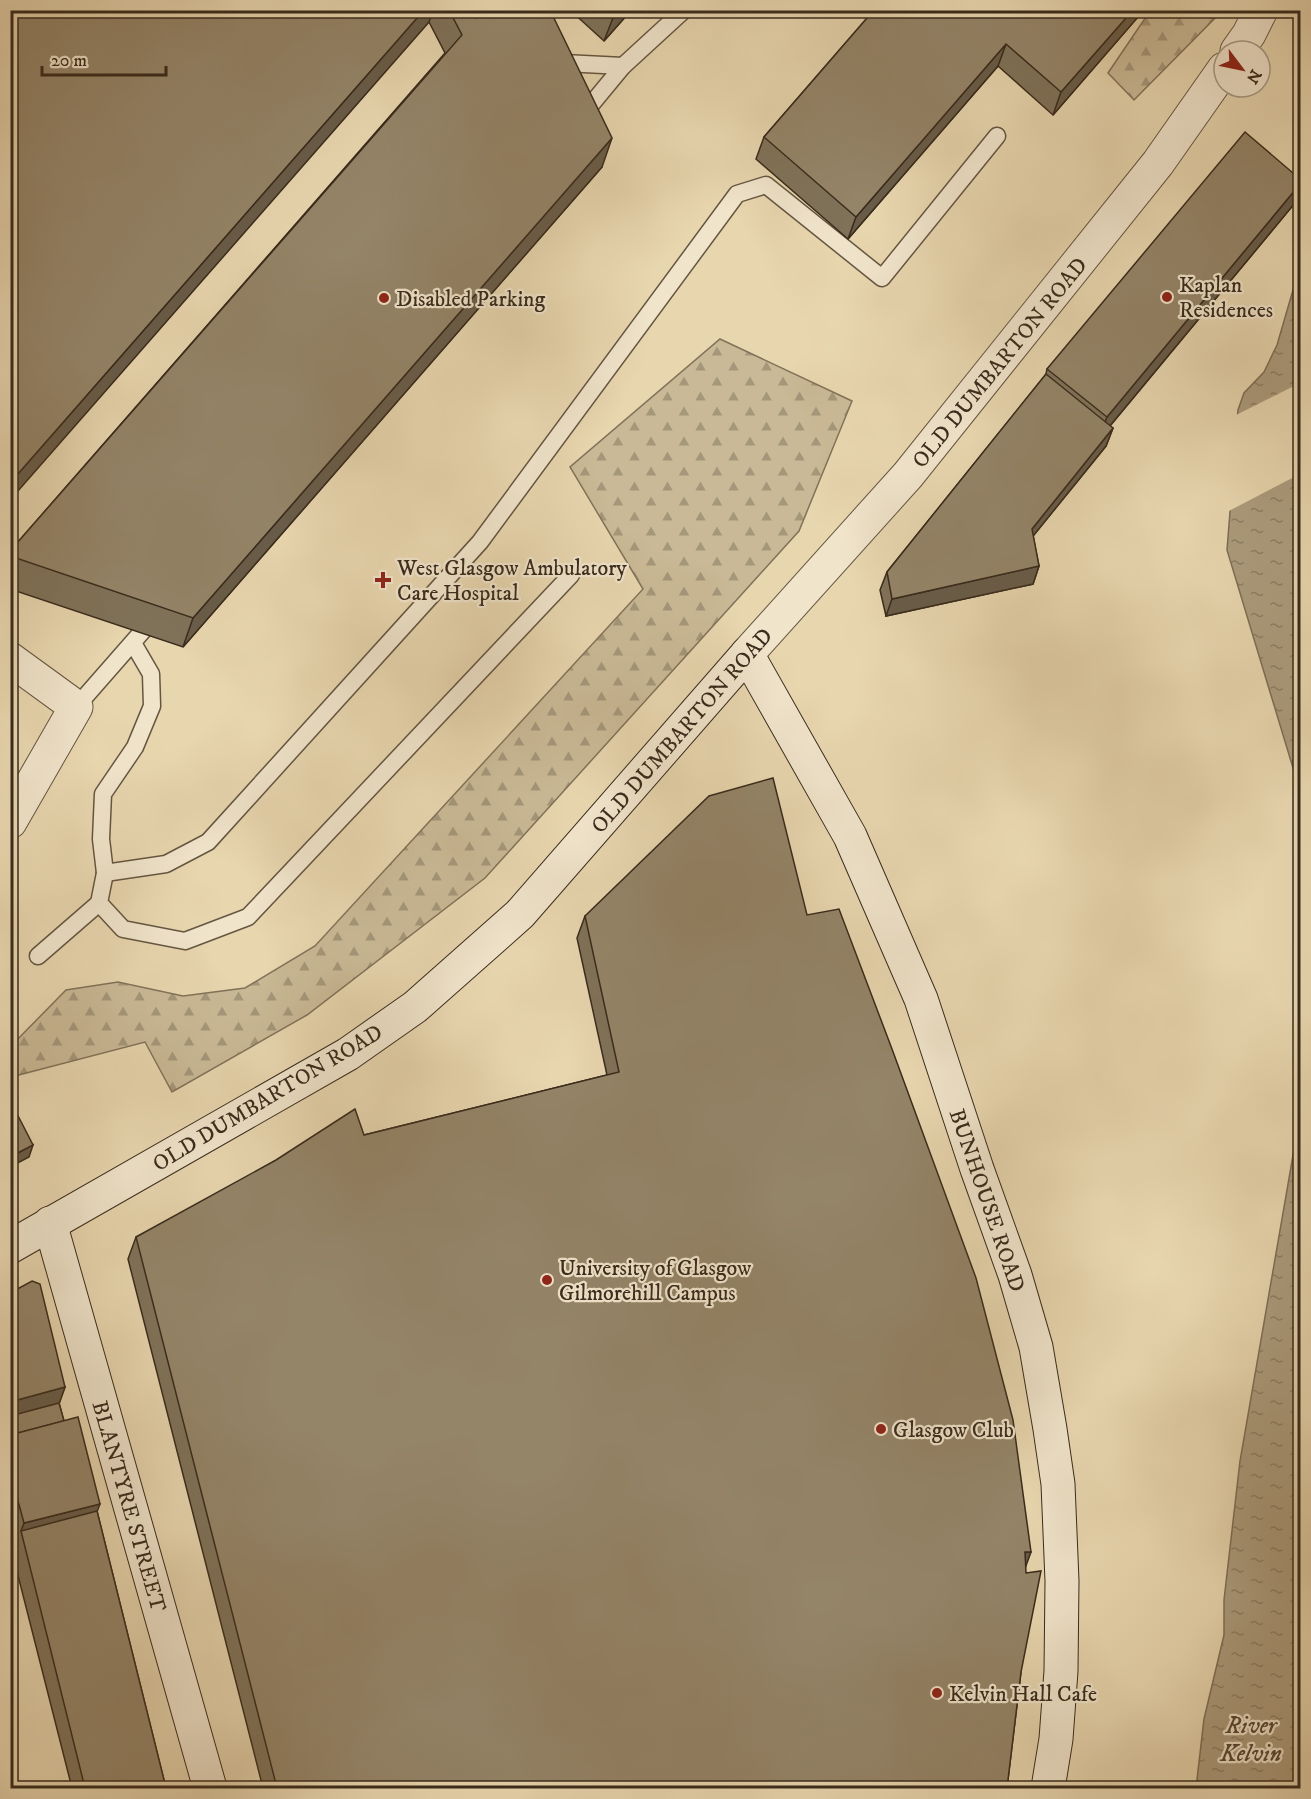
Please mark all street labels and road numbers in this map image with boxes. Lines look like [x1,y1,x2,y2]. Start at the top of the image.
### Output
street label: OLD DUMBARTON ROAD [907,252,1094,474]
street label: OLD DUMBARTON ROAD [586,623,779,839]
street label: OLD DUMBARTON ROAD [148,1019,388,1178]
street label: BUNHOUSE ROAD [943,1105,1031,1295]
street label: BLANTYRE STREET [85,1398,172,1615]

